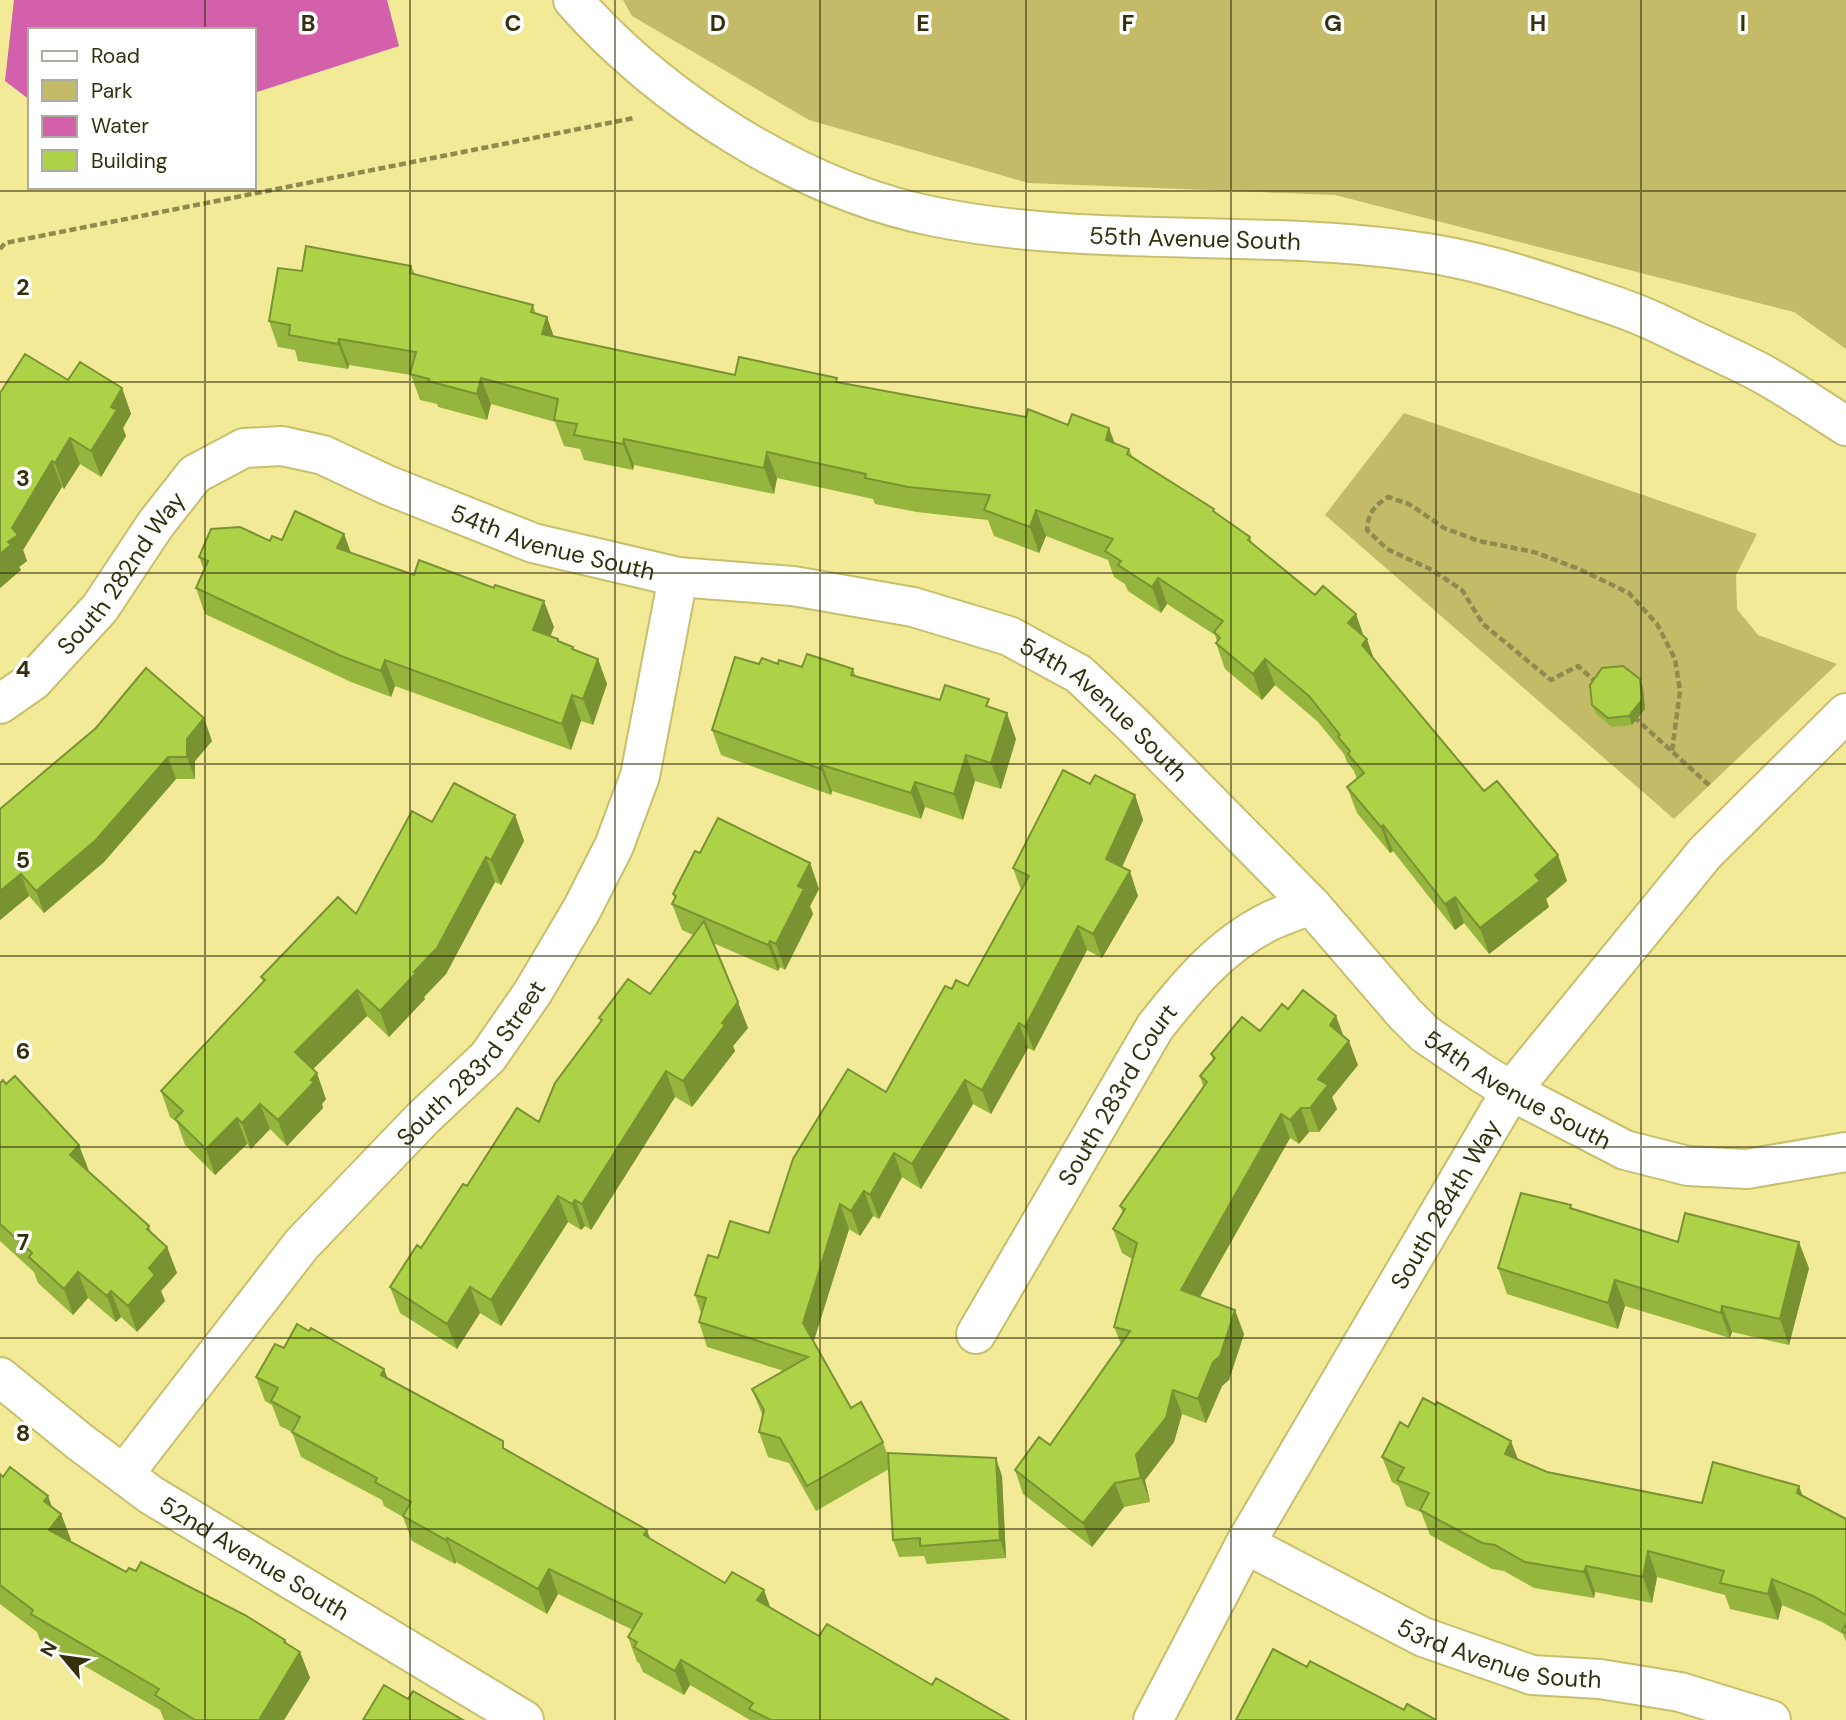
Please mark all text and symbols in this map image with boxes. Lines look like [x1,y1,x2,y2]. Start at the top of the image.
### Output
text: B [301,8,315,38]
text: C [505,8,521,38]
text: D [710,8,726,38]
text: E [916,8,930,38]
text: F [1122,8,1135,38]
text: G [1324,8,1342,38]
text: H [1530,8,1546,38]
text: I [1740,8,1746,38]
legend [28,28,256,189]
text: Road [91,42,140,70]
text: Park [91,77,133,105]
text: Water [91,112,149,140]
text: Building [91,147,168,175]
street label: 55th Avenue South [1088,219,1302,257]
text: 2 [16,272,30,302]
text: 3 [16,463,30,493]
street label: South 282nd Way [50,485,191,661]
street label: 54th Avenue South [446,496,658,587]
street label: 54th Avenue South [1014,629,1195,788]
text: 4 [16,654,31,684]
text: 5 [16,845,30,875]
street label: South 283rd Street [389,975,552,1152]
street label: South 283rd Court [1050,997,1183,1191]
street label: 54th Avenue South [1418,1023,1617,1156]
text: 6 [16,1036,30,1066]
street label: South 284th Way [1383,1113,1507,1294]
text: 7 [17,1227,29,1257]
text: 8 [16,1418,30,1448]
street label: 52nd Avenue South [154,1488,356,1627]
street label: 53rd Avenue South [1392,1611,1602,1695]
north arrow [28,1622,98,1692]
text: N [34,1637,63,1661]

